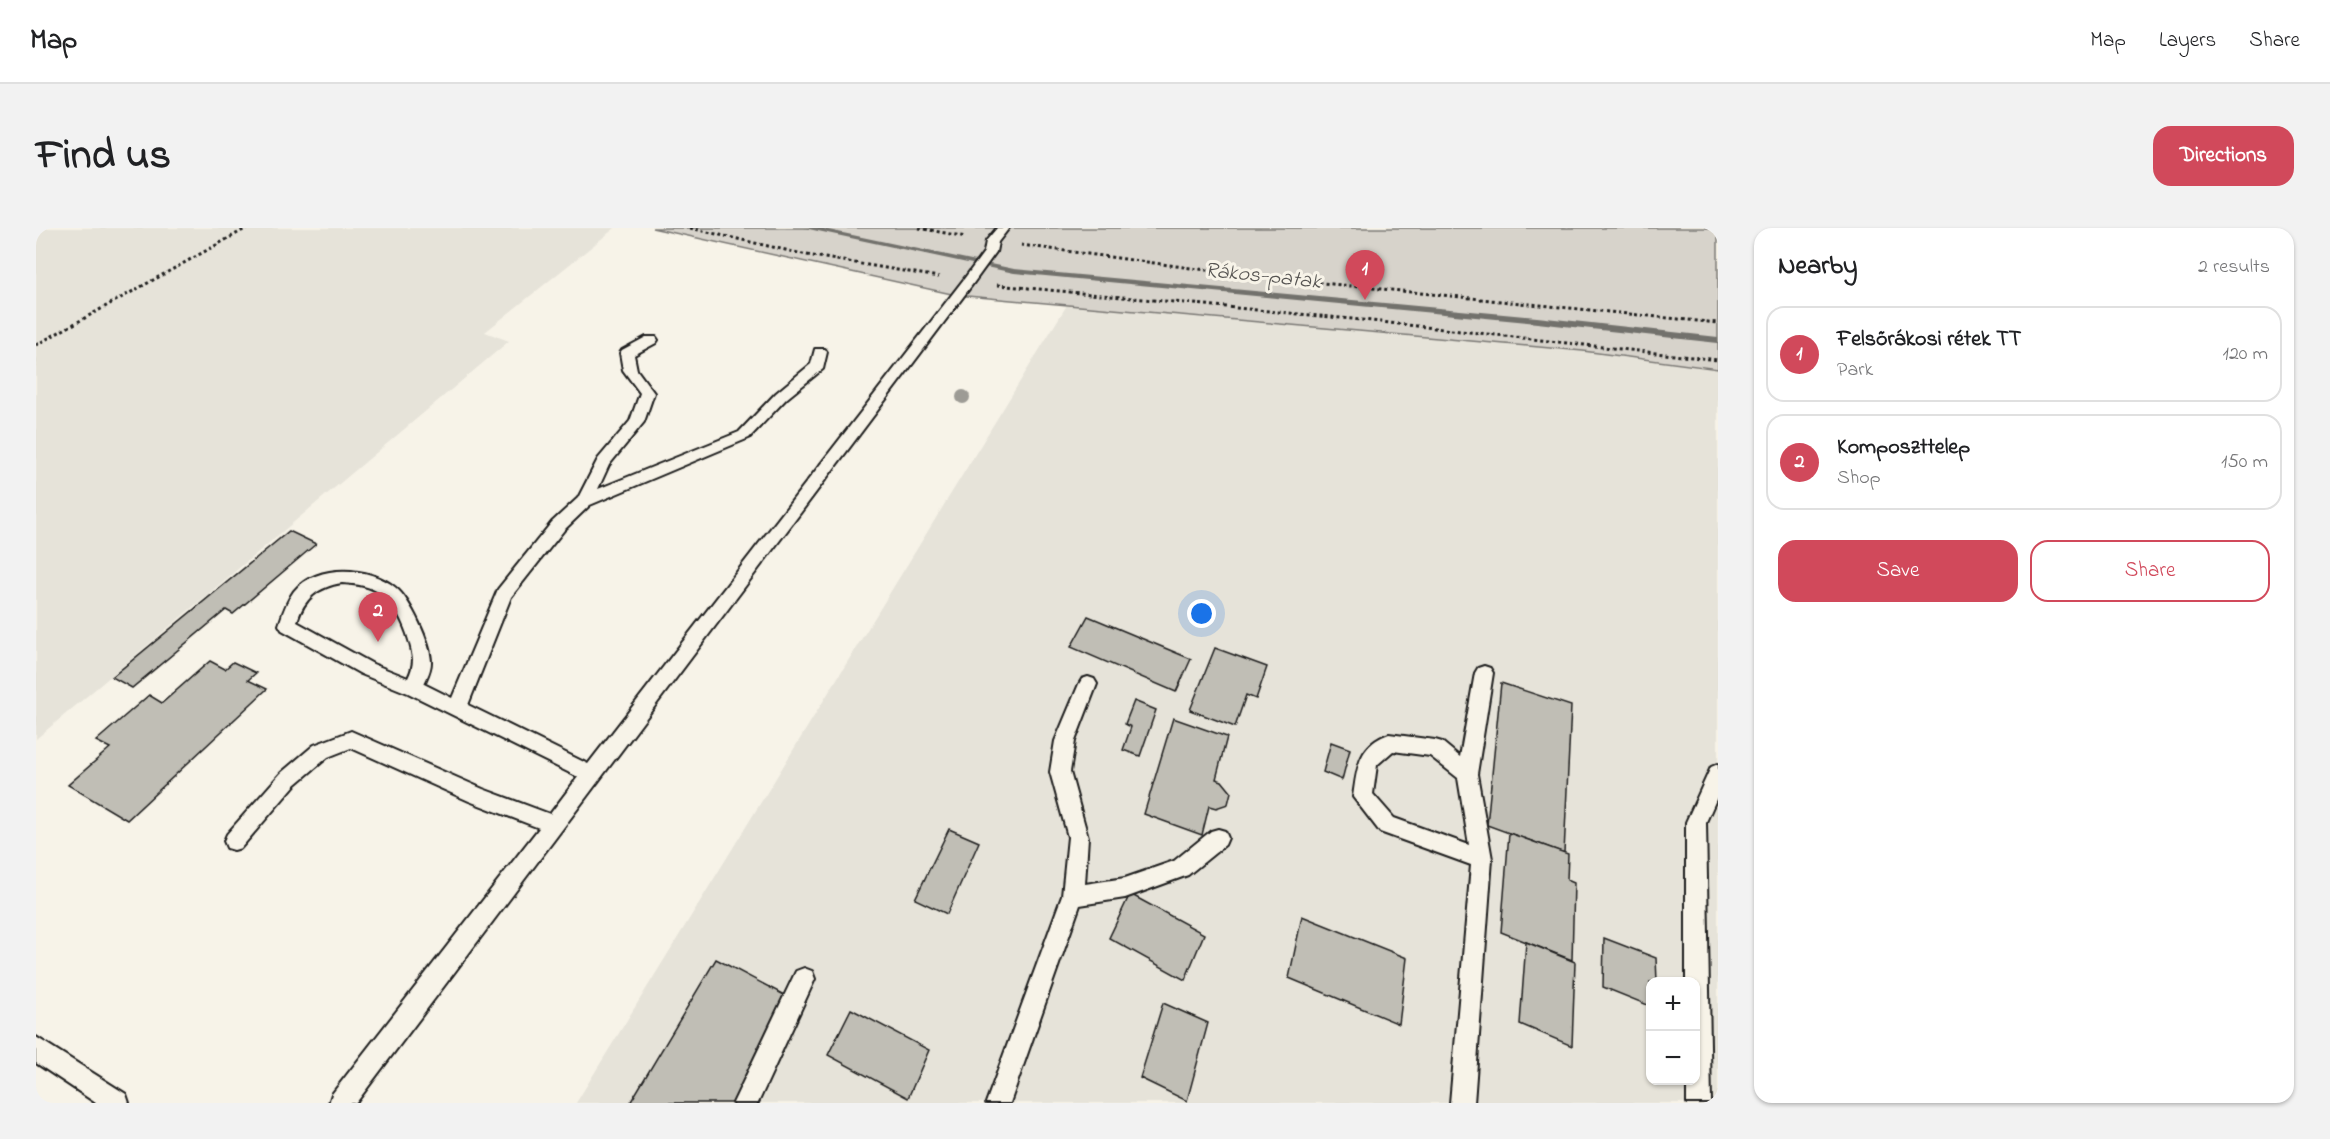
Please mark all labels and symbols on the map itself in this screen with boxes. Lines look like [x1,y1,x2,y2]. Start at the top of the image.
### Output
pin: 1 [1346,250,1384,300]
water label: Rákos-patak [1203,255,1324,299]
pin: 2 [358,592,398,642]
your location [1187,599,1216,628]

